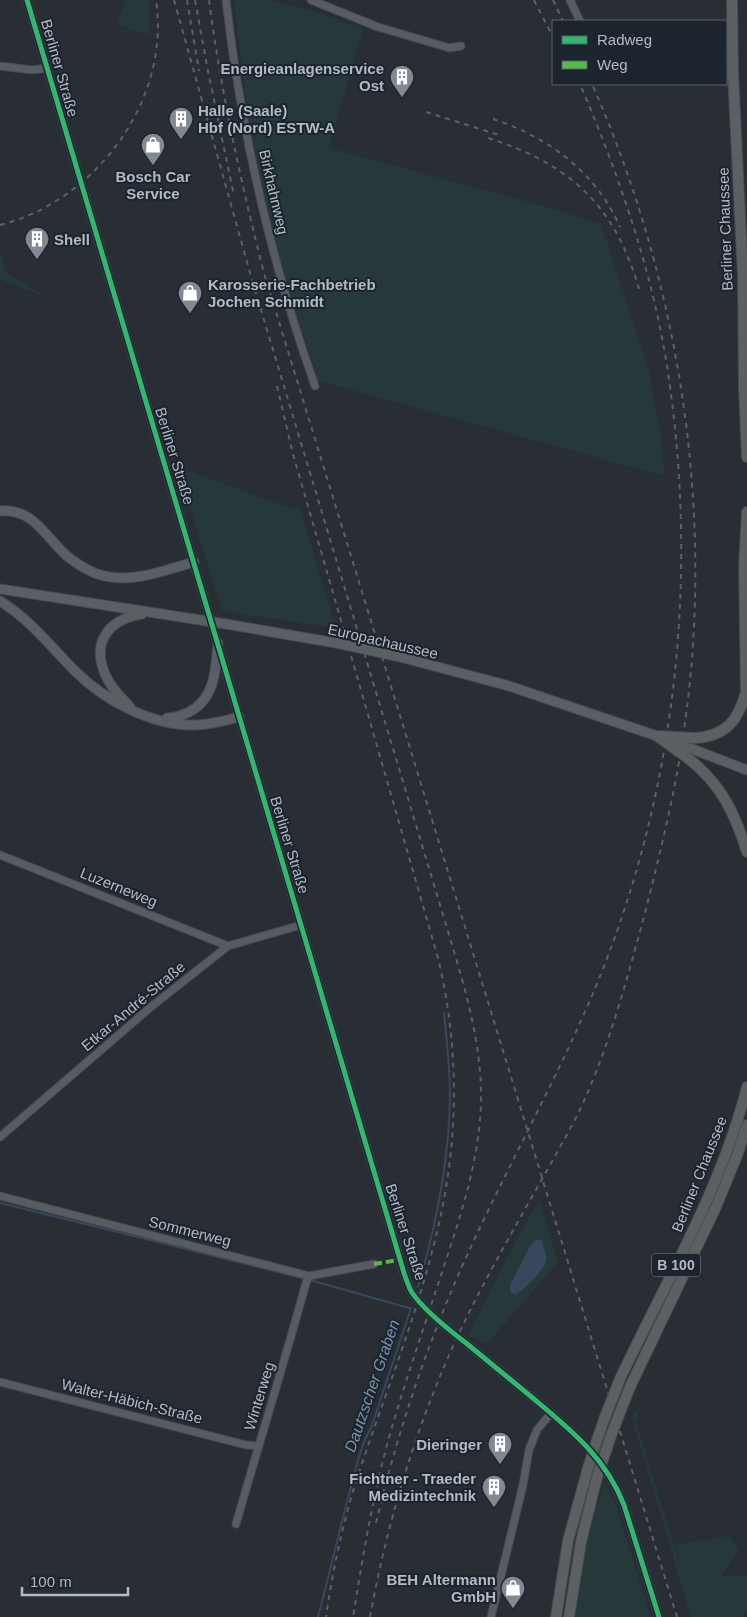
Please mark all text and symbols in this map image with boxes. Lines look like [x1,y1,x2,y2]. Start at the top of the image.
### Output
street label: Berliner Straße [38,17,82,119]
legend [552,20,727,85]
text: Radweg [597,31,652,48]
text: Weg [597,56,628,73]
place label: Energieanlagenservice Ost [221,60,384,94]
building icon: Energieanlagenservice Ost [389,64,415,98]
place label: Halle (Saale) Hbf (Nord) ESTW-A [198,102,335,136]
building icon: Halle (Saale) Hbf (Nord) ESTW-A [168,106,194,140]
shop icon: Bosch Car Service [140,132,166,166]
street label: Birkhahnweg [256,148,292,236]
street label: Berliner Chaussee [714,167,736,291]
place label: Bosch Car Service [115,168,191,202]
building icon: Shell [24,226,50,260]
place label: Shell [54,231,90,248]
place label: Karosserie-Fachbetrieb Jochen Schmidt [208,276,376,310]
shop icon: Karosserie-Fachbetrieb Jochen Schmidt [177,280,203,314]
street label: Berliner Straße [152,405,198,507]
street label: Europachaussee [326,620,440,662]
street label: Berliner Straße [267,794,313,896]
street label: Luzerneweg [78,864,160,910]
street label: Etkar-André-Straße [78,958,188,1054]
street label: Berliner Chaussee [668,1114,730,1234]
street label: Berliner Straße [382,1181,430,1283]
street label: Sommerweg [147,1213,233,1249]
road number: B 100 [652,1254,700,1276]
water label: Dautzscher Graben [341,1318,403,1454]
street label: Winterweg [241,1360,277,1432]
street label: Walter-Häbich-Straße [60,1375,204,1427]
building icon: Dieringer [487,1431,513,1465]
place label: Dieringer [416,1436,482,1453]
place label: Fichtner - Traeder Medizintechnik [349,1470,477,1504]
building icon: Fichtner - Traeder Medizintechnik [481,1474,507,1508]
scale bar [22,1564,129,1596]
place label: BEH Altermann GmbH [387,1571,496,1605]
text: 100 m [30,1573,72,1590]
shop icon: BEH Altermann GmbH [500,1575,526,1609]

